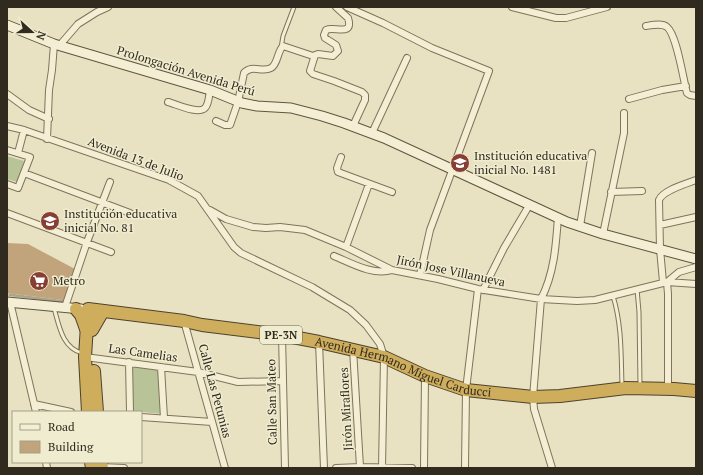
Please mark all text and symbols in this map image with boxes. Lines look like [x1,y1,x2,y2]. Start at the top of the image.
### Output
north arrow [12,12,52,52]
text: N [33,29,49,43]
street label: Prolongación Avenida Perú [115,42,257,99]
street label: Avenida 13 de Julio [86,133,187,184]
place label: Institución educativa inicial No. 1481 [474,148,587,177]
school or university icon: Institución educativa inicial No. 1481 [449,152,471,174]
place label: Institución educativa inicial No. 81 [64,206,177,235]
school or university icon: Institución educativa inicial No. 81 [39,210,61,232]
street label: Jirón Jose Villanueva [395,252,507,289]
supermarket icon: Metro [28,270,50,292]
place label: Metro [53,273,86,288]
road number: PE-3N [260,326,302,344]
street label: Avenida Hermano Miguel Carducci [314,333,493,400]
street label: Las Camelias [108,340,178,365]
street label: Calle Las Petunias [196,342,235,440]
street label: Calle San Mateo [263,358,280,445]
street label: Jirón Miraflores [336,367,355,451]
legend [12,411,142,463]
text: Road [48,419,75,434]
text: Building [48,439,94,454]

